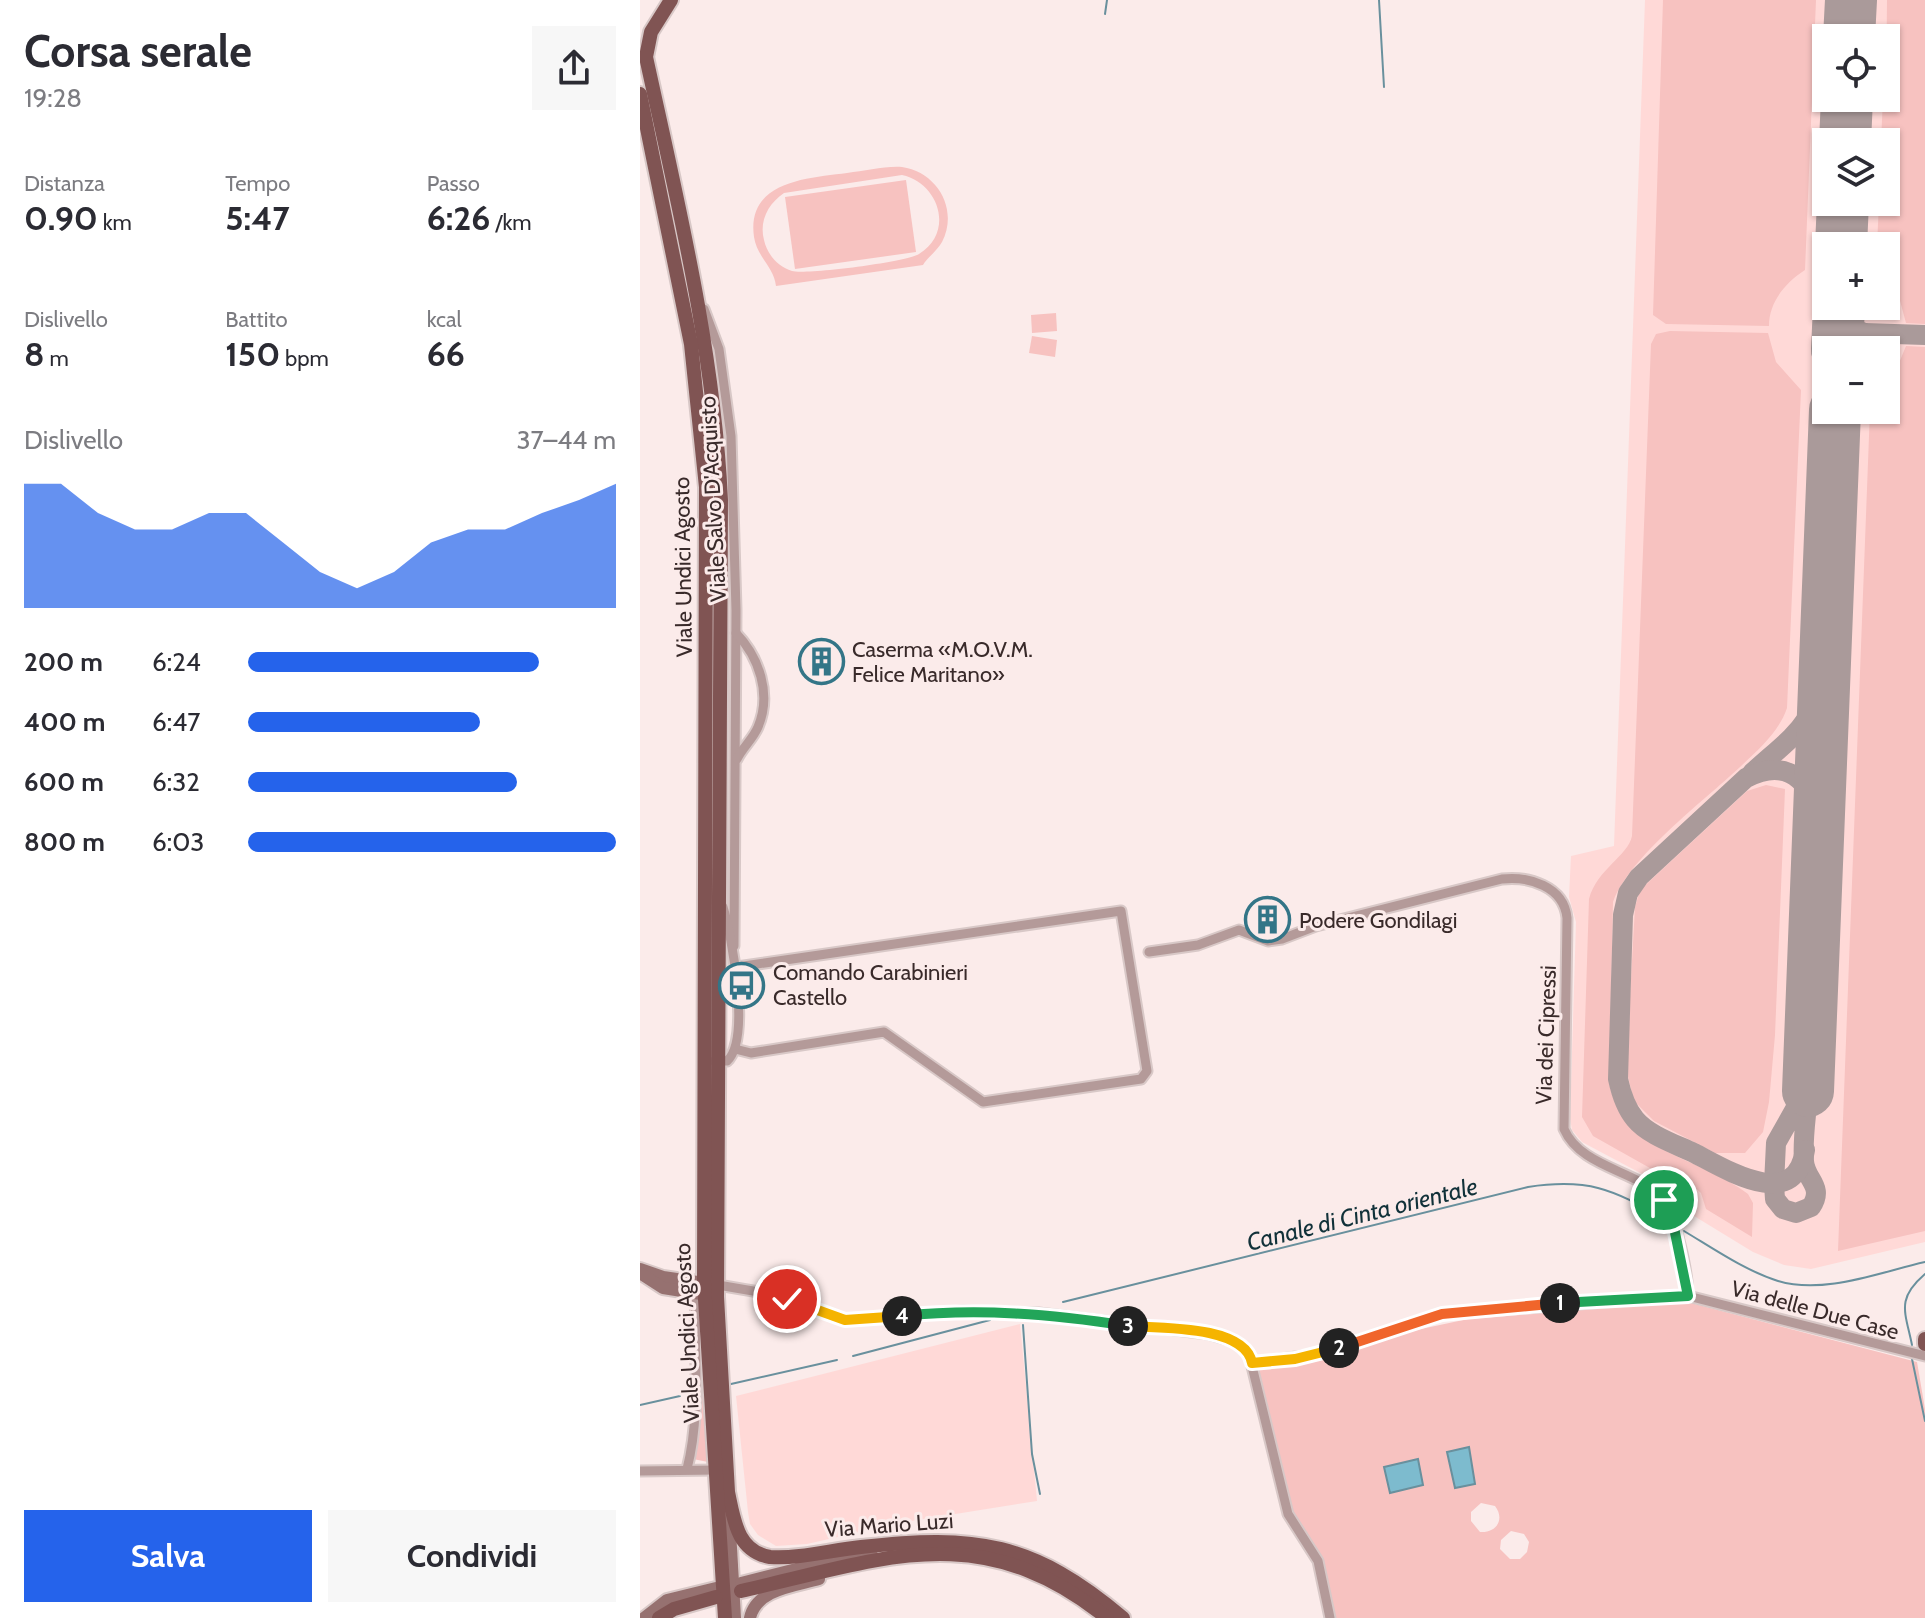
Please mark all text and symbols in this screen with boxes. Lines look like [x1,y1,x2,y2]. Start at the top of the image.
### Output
map controls [1812,24,1900,424]
button: locate [1812,24,1900,112]
text: Corsa serale [24,25,252,78]
button: share [532,26,616,110]
text: 19:28 [24,82,82,114]
button: layers [1812,128,1900,216]
text: Distanza [24,170,105,197]
text: Tempo [225,170,290,197]
text: Passo [427,170,480,197]
text: 0.90 [24,197,98,239]
text: 5:47 [225,197,290,239]
text: 6:26 [427,197,490,239]
text: km [98,209,132,236]
text: /km [490,209,532,236]
button: + [1812,232,1900,320]
text: Dislivello [24,306,108,333]
text: Battito [225,306,288,333]
text: kcal [427,306,462,333]
text: 8 [24,333,45,375]
text: 150 [225,333,280,375]
text: 66 [427,333,465,375]
button: − [1812,336,1900,424]
text: m [45,345,69,372]
text: bpm [280,345,329,372]
street label: Viale Salvo D'Acquisto [694,395,732,603]
text: Dislivello [24,424,123,456]
text: 37–44 m [516,424,616,456]
street label: Viale Undici Agosto [668,477,698,657]
place label: Caserma «M.O.V.M. Felice Maritano» [852,636,1033,688]
building icon: Caserma «M.O.V.M. Felice Maritano» [797,638,845,686]
text: 200 m [24,646,103,678]
text: 6:24 [152,646,201,678]
text: 400 m [24,706,105,738]
text: 6:47 [152,706,200,738]
text: 600 m [24,766,104,798]
text: 6:32 [152,766,200,798]
text: 800 m [24,826,105,858]
text: 6:03 [152,826,204,858]
building icon: Podere Gondilagi [1244,896,1292,944]
place label: Podere Gondilagi [1299,907,1458,934]
place label: Comando Carabinieri Castello [773,959,968,1011]
bus stop icon: Comando Carabinieri Castello [718,961,766,1009]
street label: Via dei Cipressi [1530,965,1562,1105]
pin [1630,1166,1698,1234]
water label: Canale di Cinta orientale [1244,1171,1480,1257]
icon: arrive [1642,1178,1686,1222]
street label: Viale Undici Agosto [669,1242,705,1424]
pin [753,1265,821,1333]
street label: Via delle Due Case [1728,1275,1902,1345]
icon: check [765,1277,809,1321]
pin: 1 [1540,1283,1580,1323]
text: 1 [1556,1289,1564,1316]
pin: 4 [882,1296,922,1336]
text: 4 [895,1302,909,1329]
pin: 3 [1108,1306,1148,1346]
text: 3 [1122,1312,1134,1339]
pin: 2 [1319,1328,1359,1368]
text: 2 [1333,1334,1345,1361]
street label: Via Mario Luzi [824,1507,954,1543]
button: Salva [24,1510,312,1602]
button: Condividi [328,1510,616,1602]

